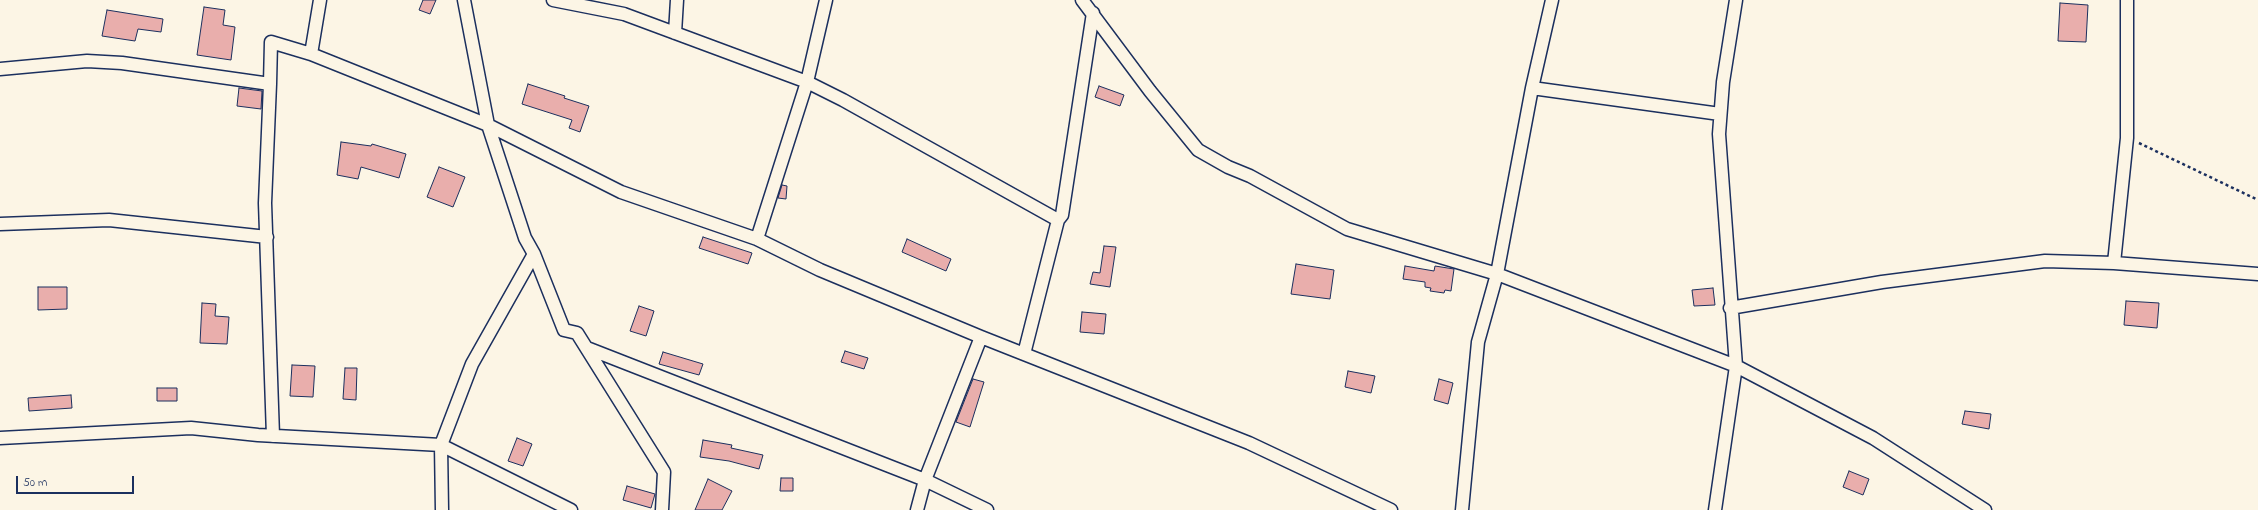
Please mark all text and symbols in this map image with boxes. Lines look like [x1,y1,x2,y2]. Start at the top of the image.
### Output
scale bar [18,468,136,494]
text: 50 m [23,474,47,492]

